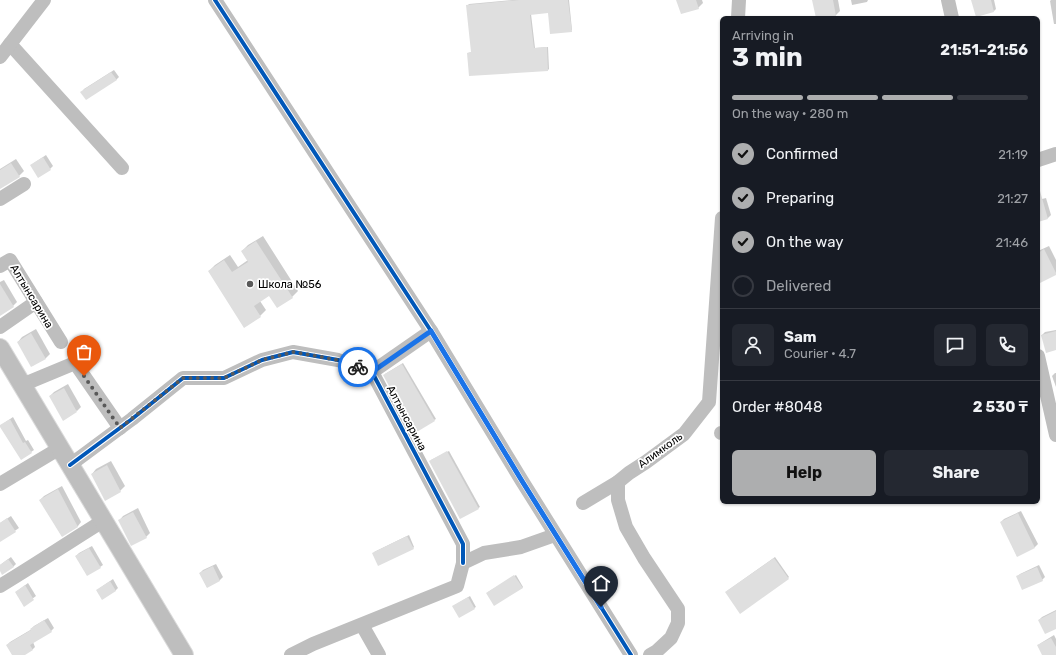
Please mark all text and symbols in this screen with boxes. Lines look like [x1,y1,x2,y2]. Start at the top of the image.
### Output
text: Arriving in [732,28,794,43]
text: 21:51–21:56 [940,41,1028,59]
text: 3 min [732,42,803,73]
text: On the way · 280 m [732,106,848,121]
icon: check [732,143,754,165]
text: Confirmed [766,145,838,163]
text: 21:19 [998,147,1028,162]
icon: check [732,187,754,209]
text: Preparing [766,189,834,207]
text: 21:27 [997,191,1028,206]
icon: check [732,231,754,253]
text: On the way [766,233,844,251]
text: 21:46 [996,235,1028,250]
street label: Алтынсарина [7,262,56,330]
text: Delivered [766,277,831,295]
place label: Школа №56 [258,278,322,291]
marker: Школа №56 [245,279,255,289]
button: person [732,324,774,366]
button: chat [934,324,976,366]
button: phone [986,324,1028,366]
text: Sam [784,328,817,346]
pin [67,335,101,376]
icon: bag [73,341,95,363]
text: Courier · 4.7 [784,346,856,361]
courier [338,347,378,387]
icon: bike [347,356,369,378]
street label: Алтынсарина [384,383,429,453]
text: Order #8048 [732,398,822,416]
text: 2 530 ₸ [973,398,1028,416]
street label: Алимколь [636,430,685,471]
button: Help [732,450,876,496]
button: Share [884,450,1028,496]
pin [584,566,618,607]
icon: home [590,572,612,594]

